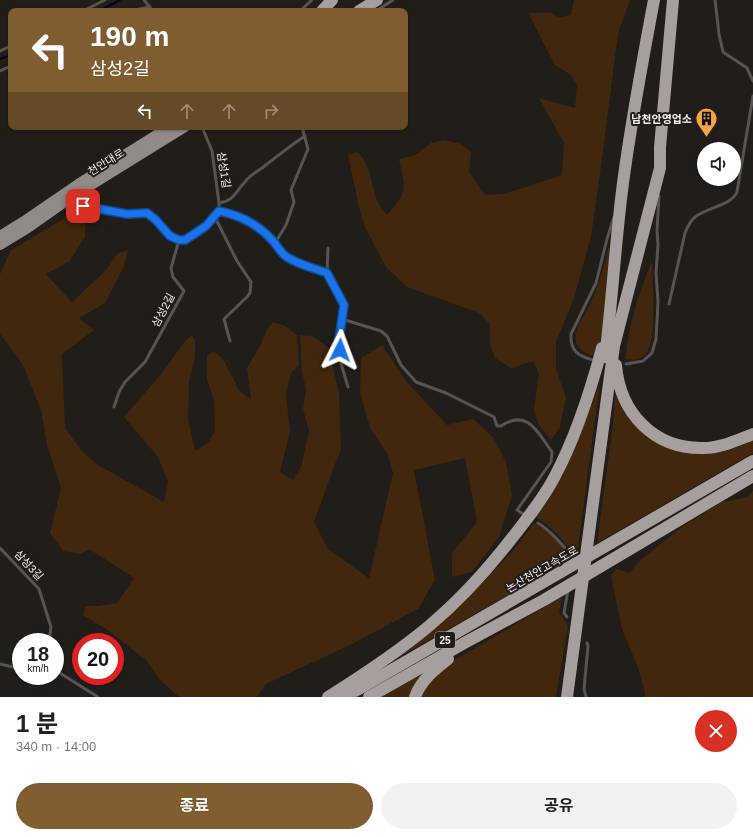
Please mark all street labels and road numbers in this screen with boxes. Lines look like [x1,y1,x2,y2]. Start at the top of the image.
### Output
street label: 천안대로 [86,146,126,178]
street label: 삼성1길 [215,151,233,189]
street label: 삼성2길 [149,291,177,329]
street label: 논산천안고속도로 [504,544,580,594]
street label: 삼성3길 [12,548,46,582]
road number: 25 [435,632,455,648]

